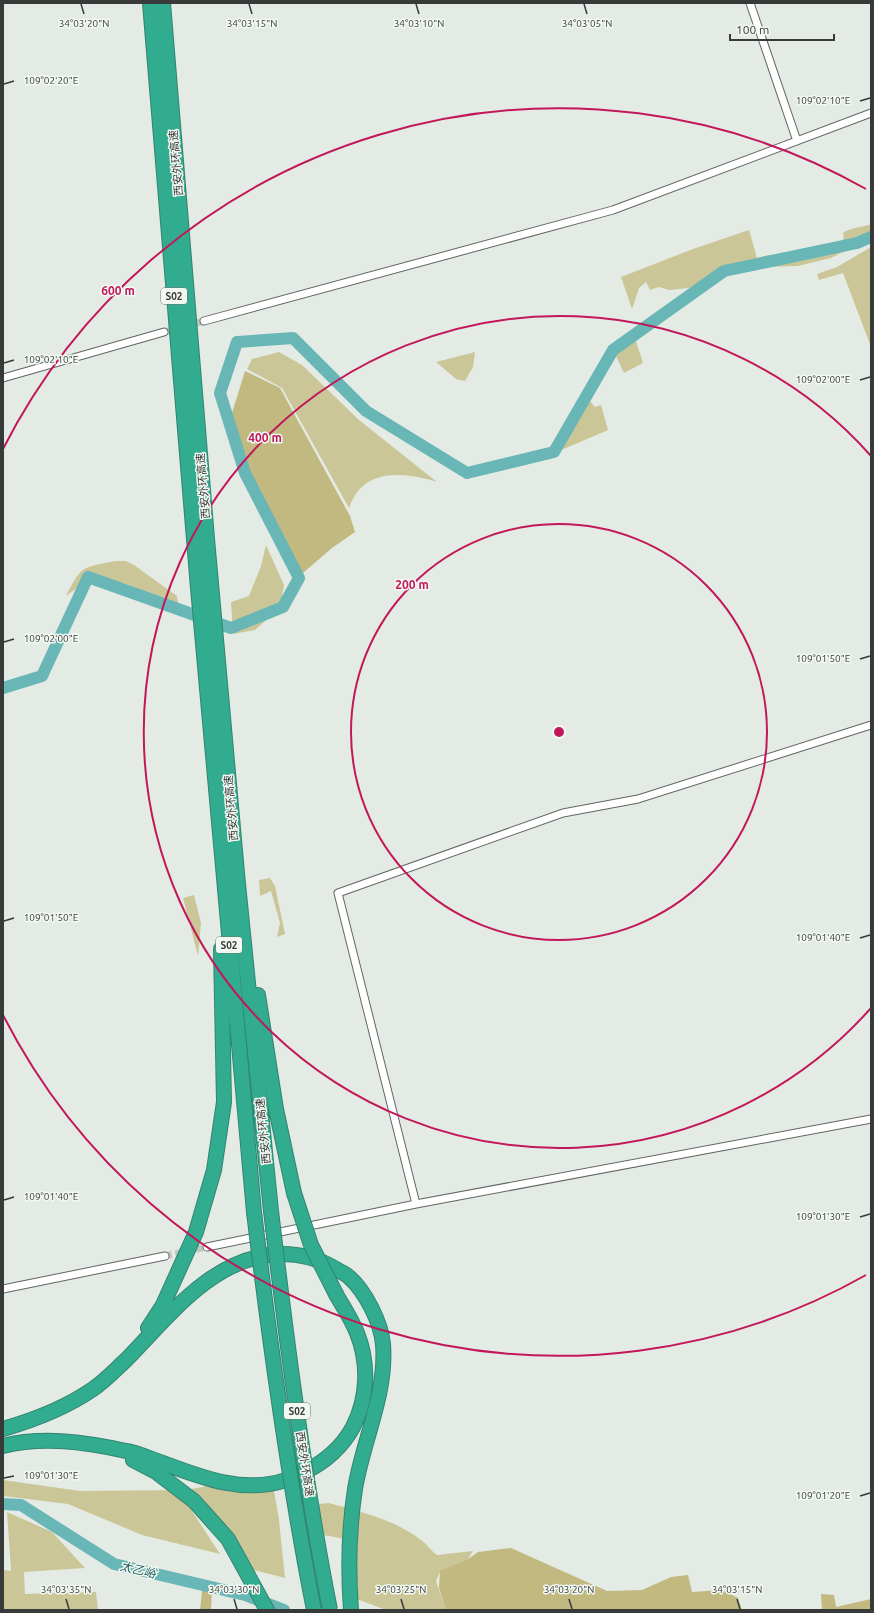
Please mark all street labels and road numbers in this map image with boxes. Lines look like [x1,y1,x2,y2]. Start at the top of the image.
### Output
street label: 西安外环高速 [167,130,185,196]
road number: S02 [161,288,187,304]
street label: 西安外环高速 [194,453,212,519]
street label: 西安外环高速 [222,775,240,841]
road number: S02 [216,937,242,953]
street label: 西安外环高速 [254,1098,272,1164]
road number: S02 [284,1403,310,1419]
street label: 西安外环高速 [294,1430,316,1498]

